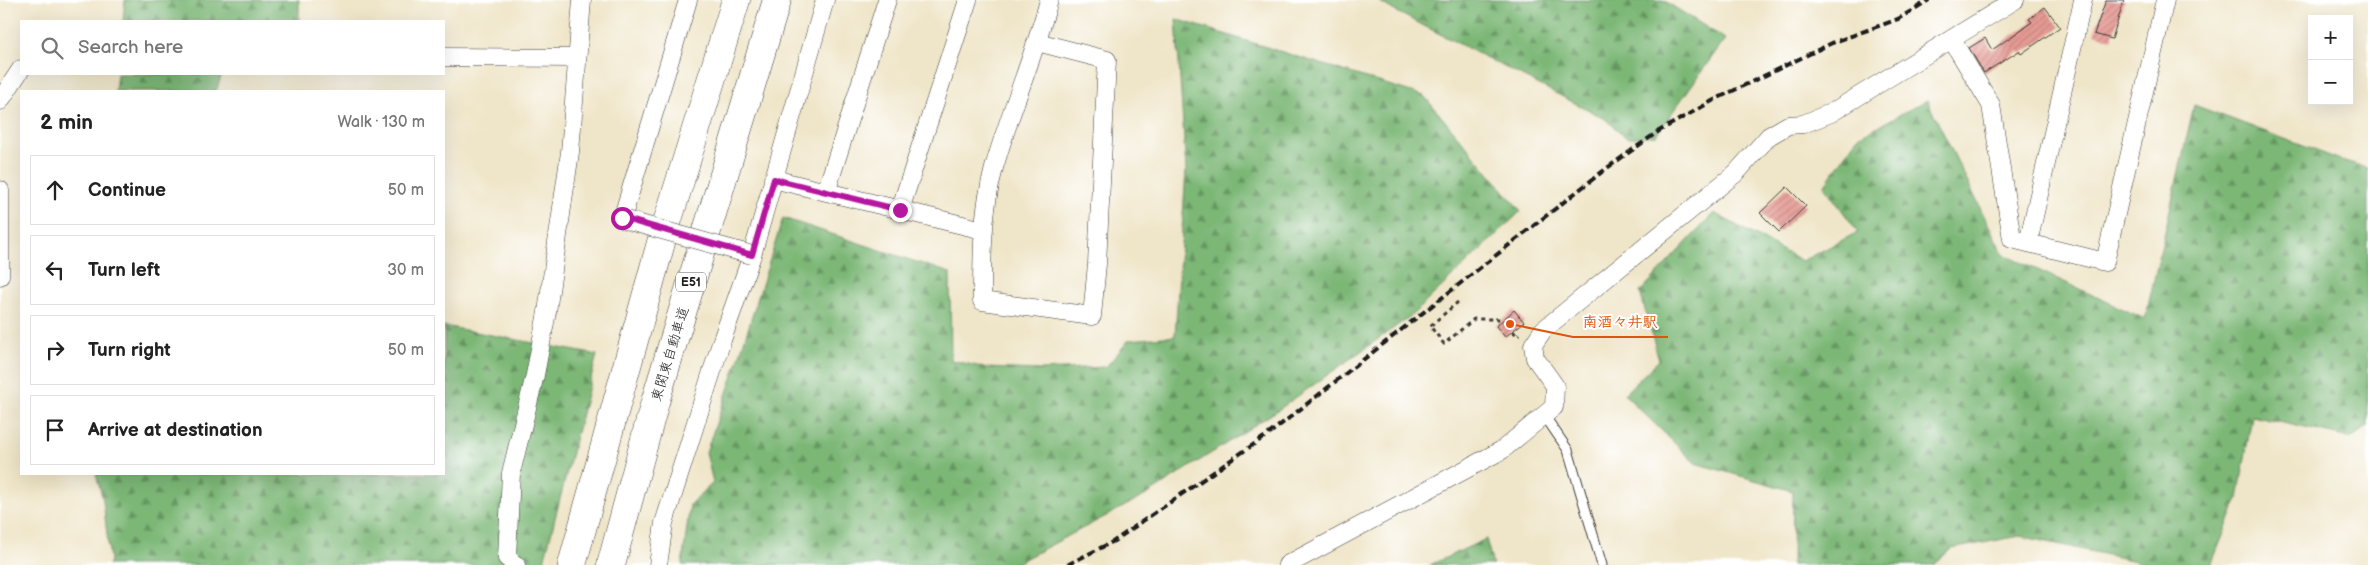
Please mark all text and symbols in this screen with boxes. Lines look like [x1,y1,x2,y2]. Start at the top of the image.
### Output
map controls [2308,15,2353,105]
button: + [2308,15,2353,60]
search box [20,20,445,75]
icon: search [38,34,66,62]
text: Search here [78,36,183,59]
button: − [2308,60,2353,105]
text: 2 min [40,110,93,135]
text: Walk · 130 m [337,113,425,132]
icon: ahead [41,176,69,204]
text: Continue [88,179,166,202]
text: 50 m [388,181,424,200]
route end [889,199,912,222]
route start [611,207,634,230]
icon: left [41,256,69,284]
text: Turn left [88,259,160,282]
text: 30 m [387,261,424,280]
road number: E51 [676,272,706,292]
street label: 東関東自動車道 [648,305,692,403]
callout: 南酒々井駅 [1573,307,1668,337]
text: 南酒々井駅 [1582,313,1658,332]
icon: right [41,336,69,364]
text: Turn right [88,339,171,362]
text: 50 m [388,341,424,360]
icon: arrive [41,416,69,444]
text: Arrive at destination [88,419,263,442]

